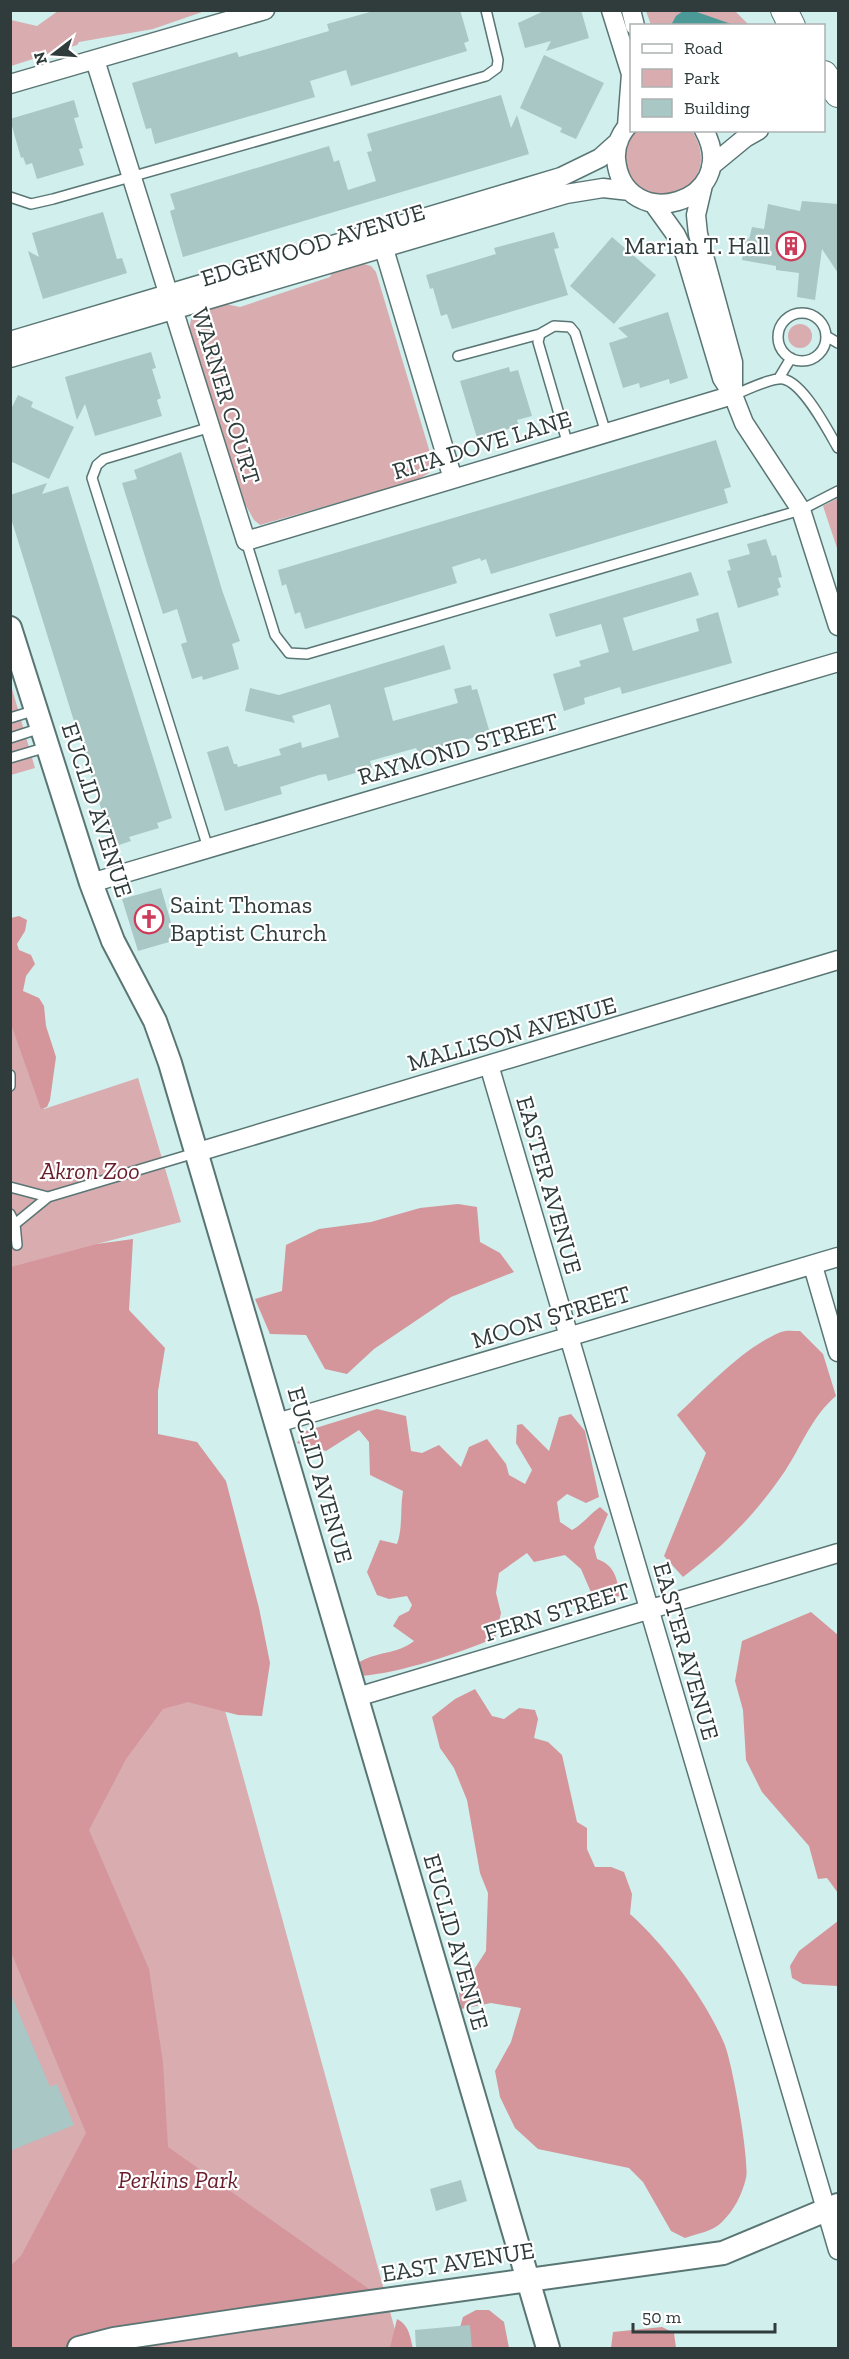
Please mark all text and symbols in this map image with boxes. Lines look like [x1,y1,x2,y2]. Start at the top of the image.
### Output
north arrow [24,24,84,84]
legend [630,24,825,132]
text: Road [684,37,723,59]
text: N [29,50,51,67]
text: Park [684,67,720,89]
text: Building [684,97,750,119]
street label: EDGEWOOD AVENUE [197,197,428,292]
building icon: Marian T. Hall [775,230,807,262]
place label: Marian T. Hall [624,231,770,260]
street label: WARNER COURT [186,304,267,488]
street label: RITA DOVE LANE [389,404,575,486]
street label: RAYMOND STREET [354,706,561,791]
street label: EUCLID AVENUE [56,719,139,901]
place label: Saint Thomas Baptist Church [170,890,327,947]
church icon: Saint Thomas Baptist Church [133,903,165,935]
street label: MALLISON AVENUE [404,990,620,1077]
street label: EASTER AVENUE [510,1093,589,1277]
park label: Akron Zoo [39,1156,140,1185]
street label: MOON STREET [468,1279,634,1354]
street label: EUCLID AVENUE [281,1384,359,1566]
street label: EASTER AVENUE [647,1559,726,1743]
street label: FERN STREET [480,1576,633,1647]
street label: EUCLID AVENUE [417,1851,495,2033]
park label: Perkins Park [118,2165,239,2194]
street label: EAST AVENUE [379,2235,536,2288]
scale bar [633,2296,776,2334]
text: 50 m [642,2306,682,2328]

